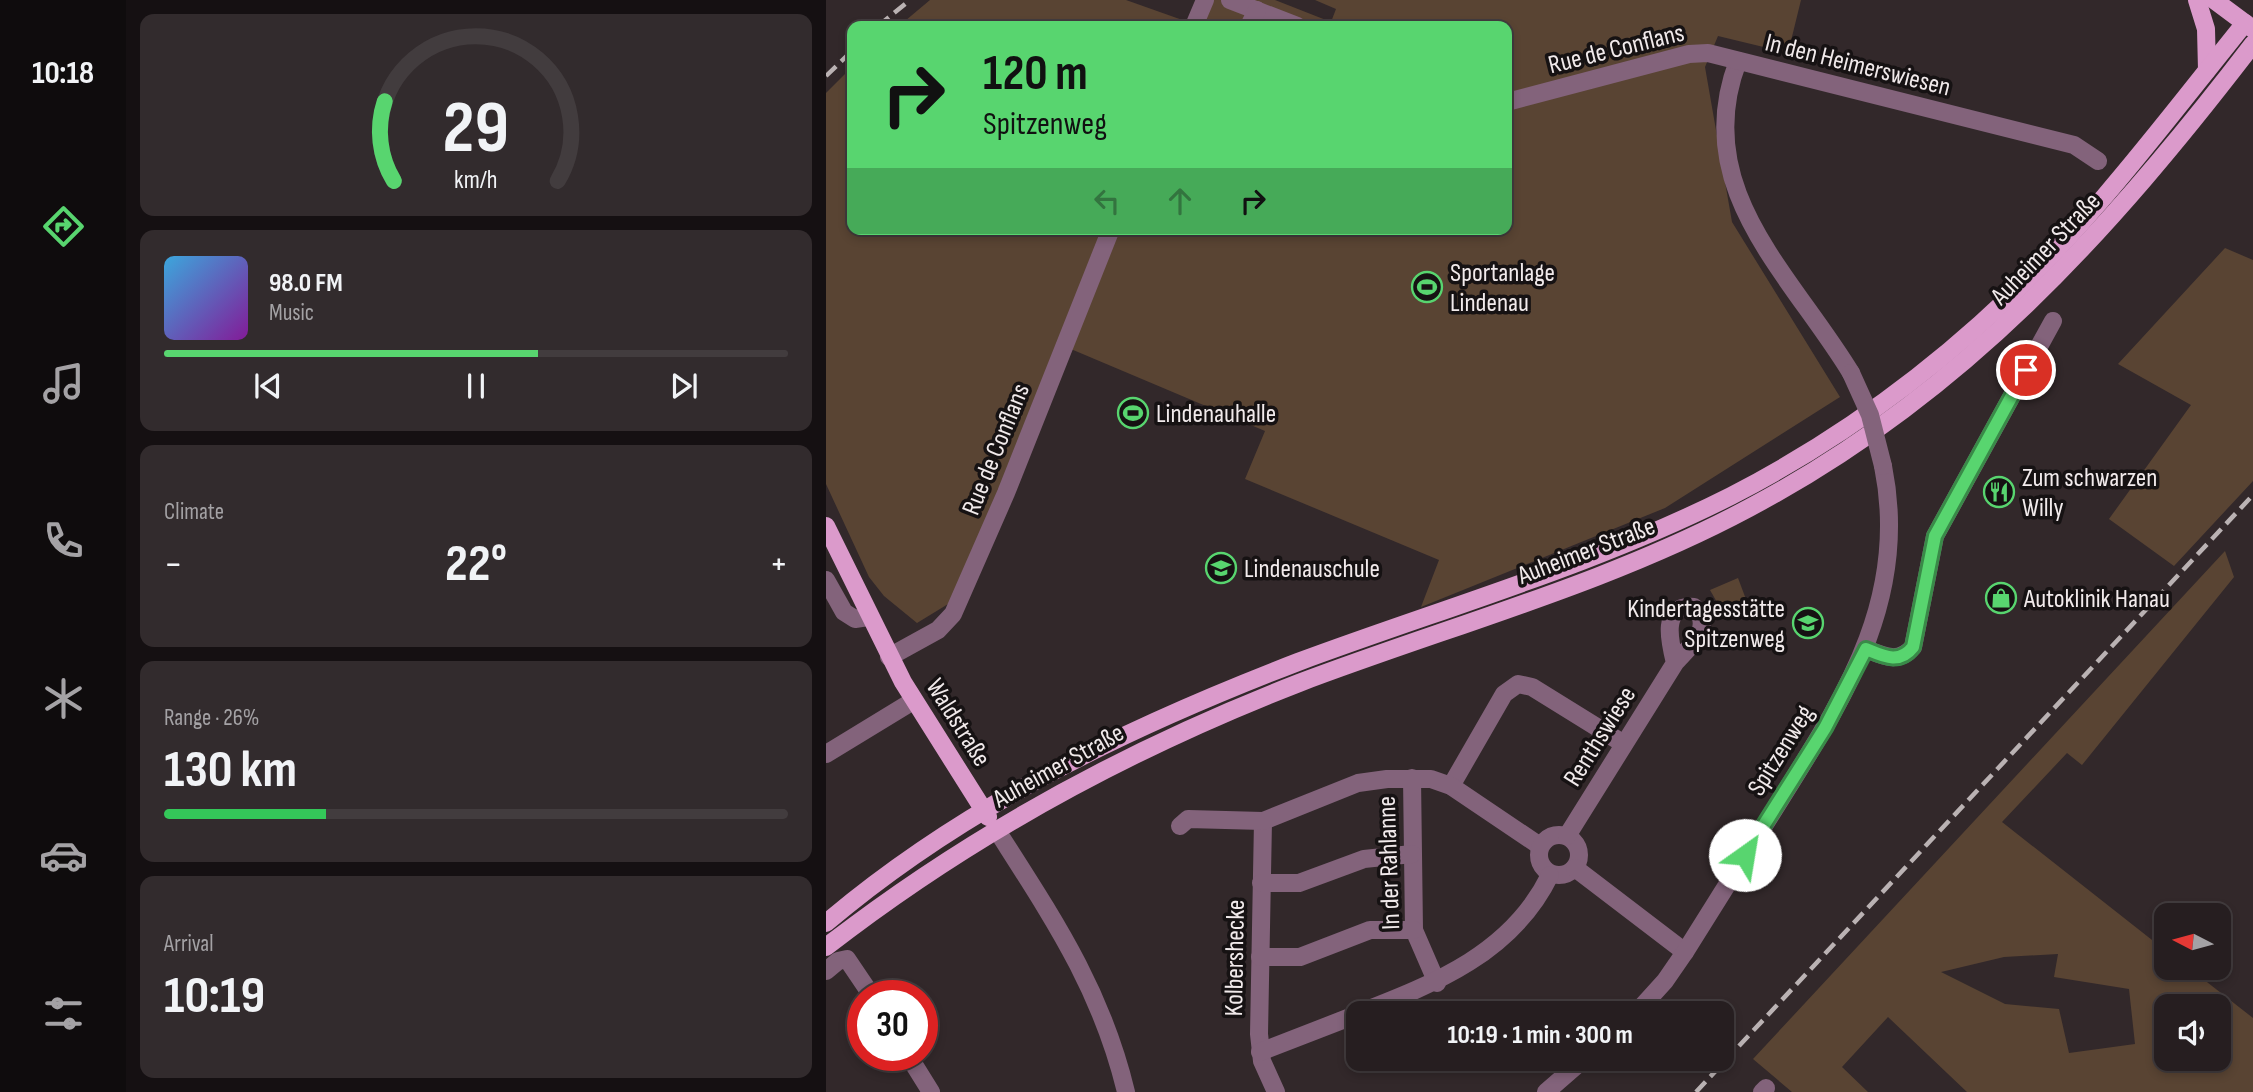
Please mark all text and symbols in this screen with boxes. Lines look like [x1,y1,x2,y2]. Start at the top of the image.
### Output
street label: Rue de Conflans [1545,18,1688,81]
street label: In den Heimerswiesen [1762,27,1954,103]
text: 120 m [983,45,1088,104]
icon: right [868,49,959,140]
text: 10:18 [32,54,94,93]
text: 29 [443,85,509,173]
text: Spitzenweg [983,105,1107,144]
text: km/h [454,165,498,196]
icon: left [1088,182,1126,220]
icon: ahead [1161,182,1199,220]
icon: right [1234,182,1272,220]
street label: Auheimer Straße [1984,186,2107,313]
icon: directions [39,202,88,251]
place label: Sportanlage Lindenau [1450,258,1555,319]
text: 98.0 FM [269,268,343,299]
sports icon: Sportanlage Lindenau [1410,270,1444,304]
text: Music [269,299,314,327]
pin [1996,340,2056,400]
icon: arrive [2007,351,2045,389]
icon: music [39,359,88,408]
icon: previous [249,367,287,405]
icon: pause [457,367,495,405]
icon: next [665,367,703,405]
street label: Rue de Conflans [956,379,1037,520]
sports icon: Lindenauhalle [1116,396,1150,430]
place label: Lindenauhalle [1156,399,1276,430]
place label: Zum schwarzen Willy [2022,463,2157,524]
restaurant icon: Zum schwarzen Willy [1982,475,2016,509]
text: Climate [164,498,224,526]
street label: Auheimer Straße [1513,511,1660,592]
icon: phone [39,516,88,565]
text: 22° [445,533,507,596]
text: − [164,542,183,587]
text: + [769,542,788,587]
school or university icon: Lindenauschule [1204,551,1238,585]
place label: Lindenauschule [1244,554,1380,585]
shop icon: Autoklinik Hanau [1984,581,2018,615]
place label: Autoklinik Hanau [2023,584,2170,615]
place label: Kindertagesstätte Spitzenweg [1627,594,1785,655]
school or university icon: Kindertagesstätte Spitzenweg [1791,606,1825,640]
street label: Waldstraße [919,673,997,772]
icon: climate [39,674,88,723]
street label: Renthswiese [1558,681,1643,792]
street label: Spitzenweg [1741,700,1821,802]
text: Range · 26% [164,704,259,732]
street label: Auheimer Straße [987,718,1129,815]
text: 130 km [164,739,297,802]
street label: In der Rahlanne [1372,796,1407,930]
position arrow [1708,818,1782,892]
icon: car [39,831,88,880]
street label: Kolbershecke [1219,899,1252,1017]
north arrow [2154,903,2231,980]
map controls [2154,903,2231,1071]
text: Arrival [164,930,213,958]
text: 10:19 [164,965,265,1028]
speed limit sign: 30 [847,980,938,1071]
icon: filters [39,989,88,1038]
button: sound [2154,994,2231,1071]
text: 10:19 · 1 min · 300 m [1447,1020,1633,1051]

